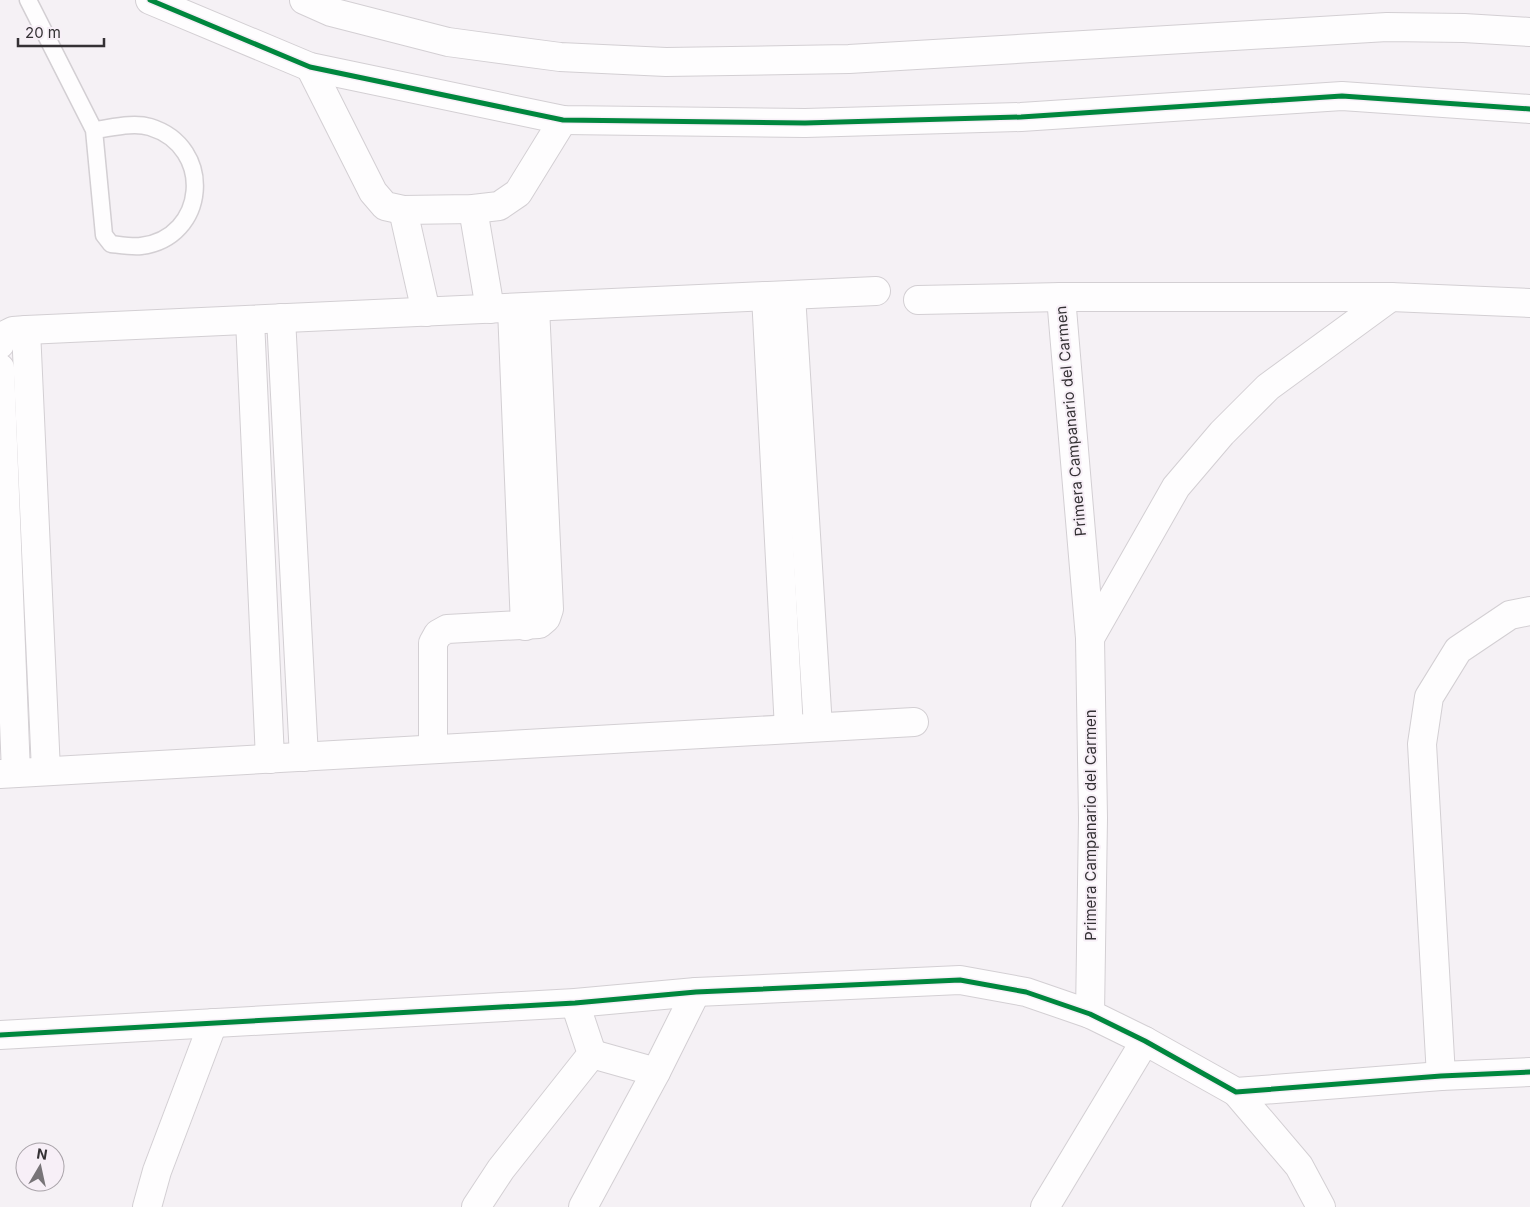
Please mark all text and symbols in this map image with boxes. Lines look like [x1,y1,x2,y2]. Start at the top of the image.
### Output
scale bar [18,15,104,47]
text: 20 m [25,23,61,42]
street label: Primera Campanario del Carmen [1051,305,1090,537]
street label: Primera Campanario del Carmen [1081,709,1100,941]
north arrow [15,1142,65,1192]
text: N [36,1144,49,1163]

